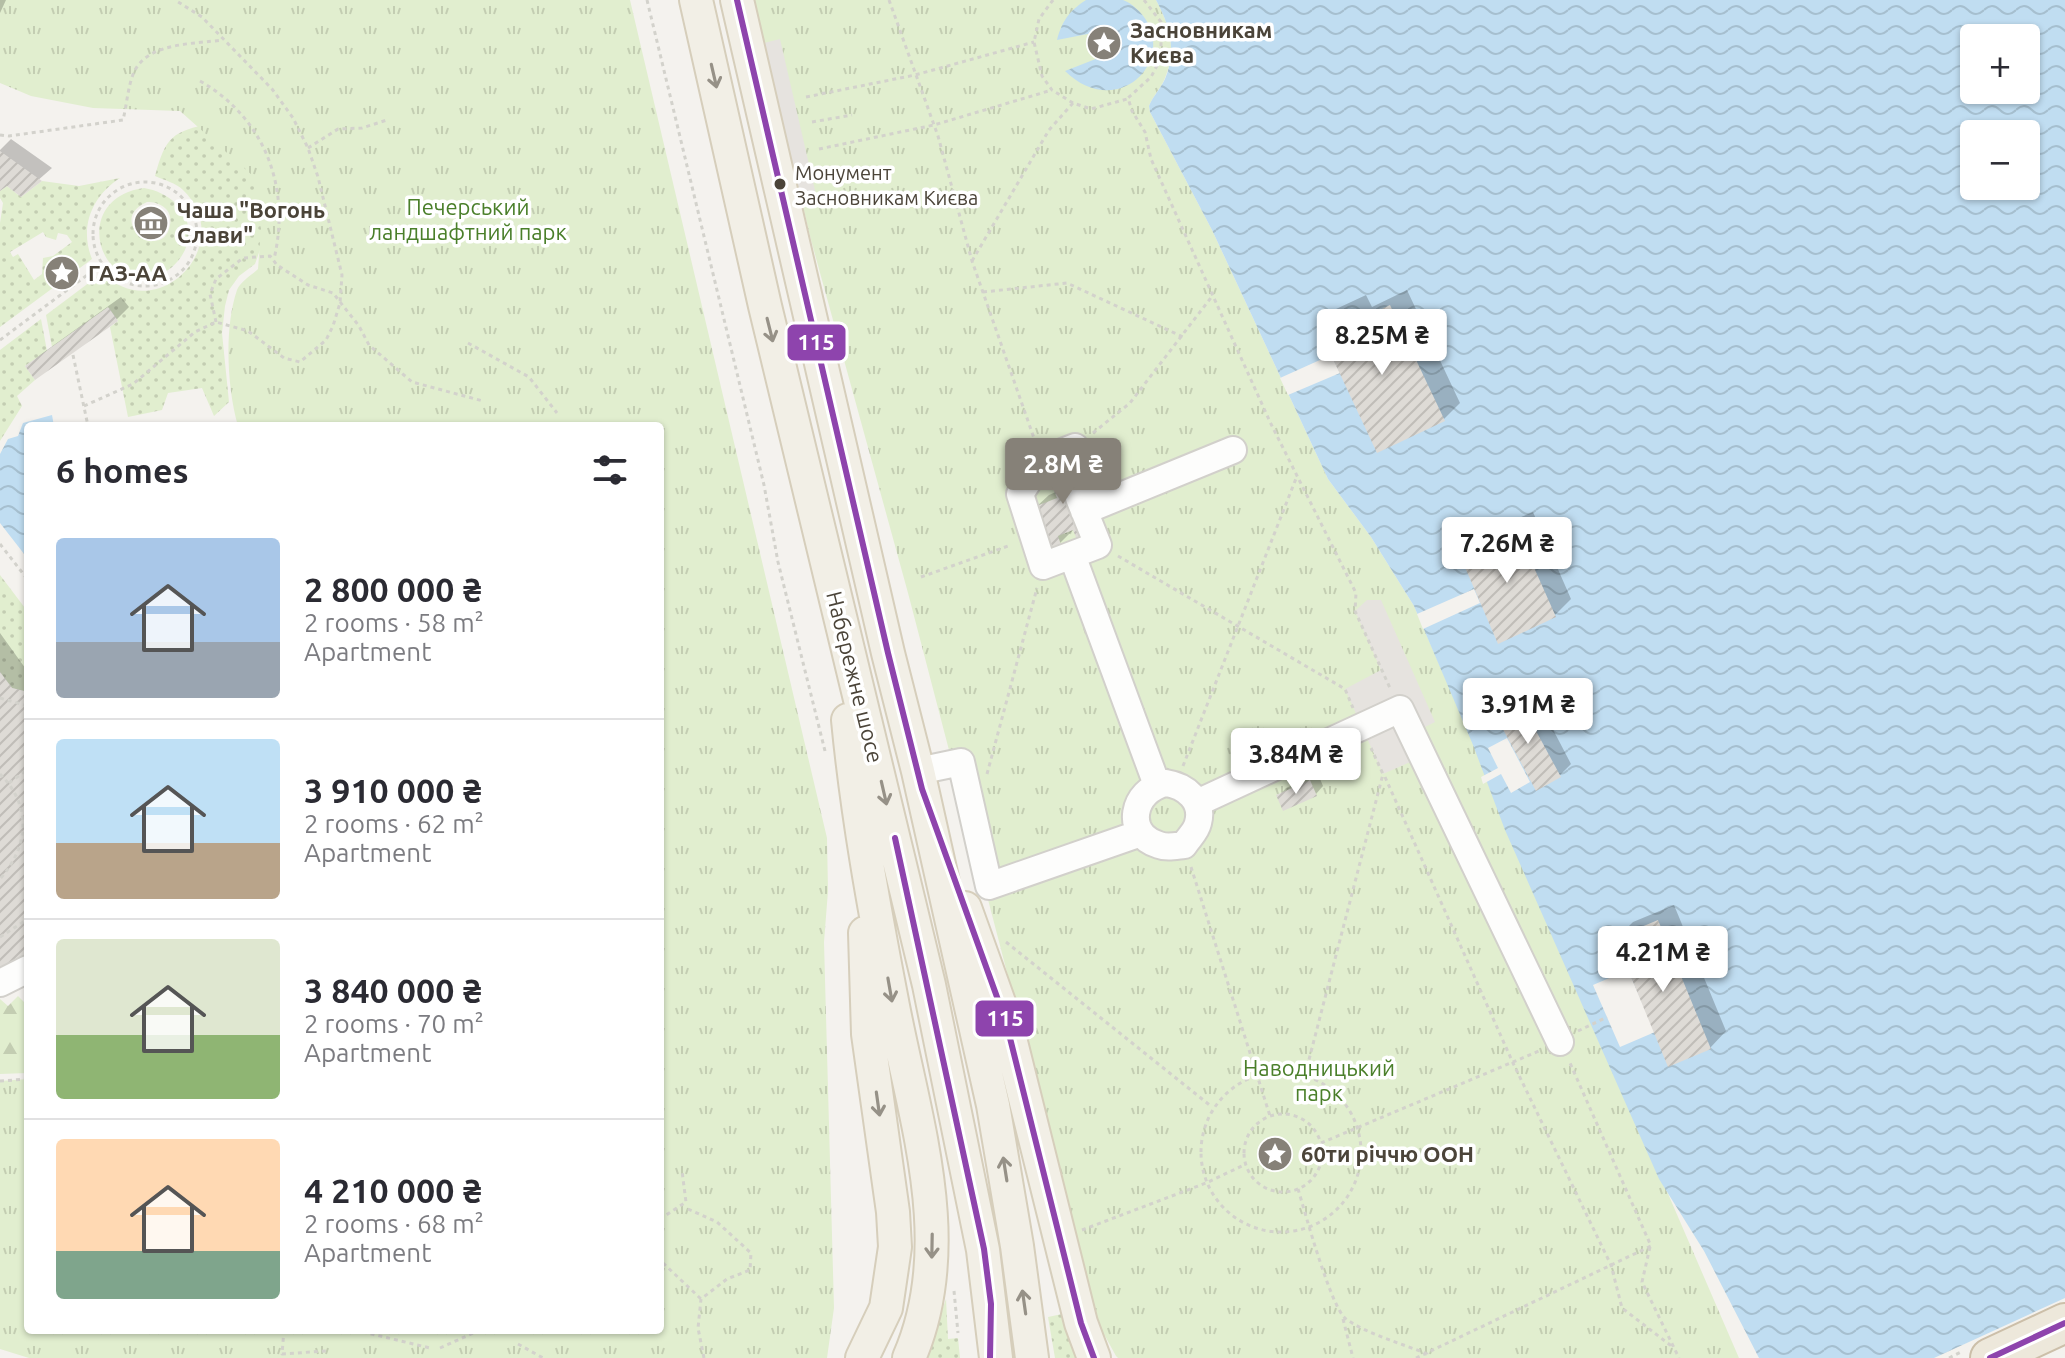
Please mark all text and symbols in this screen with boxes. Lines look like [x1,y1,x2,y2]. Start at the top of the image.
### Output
place label: Засновникам Києва [1130,17,1272,67]
place icon: Засновникам Києва [1085,24,1123,62]
map controls [1960,24,2040,200]
button: + [1960,24,2040,104]
one-way arrow [707,63,722,88]
button: − [1960,120,2040,200]
place label: Монумент Засновникам Києва [795,161,978,209]
marker: Монумент Засновникам Києва [772,176,788,192]
park label: Печерський ландшафтний парк [369,194,567,244]
place label: Чаша "Вогонь Слави" [177,197,325,247]
museum icon: Чаша "Вогонь Слави" [132,204,170,242]
place icon: ГАЗ-АА [43,254,81,292]
place label: ГАЗ-АА [88,260,167,285]
pin: 8.25M ₴ [1308,309,1456,377]
one-way arrow [764,316,779,342]
text: 8.25M ₴ [1335,320,1429,349]
line badge: 115 [786,323,847,362]
text: 115 [797,329,835,354]
pin: 2.8M ₴ [998,438,1128,506]
icon: filters [588,448,632,492]
text: 2.8M ₴ [1023,449,1103,478]
text: 6 homes [56,451,189,489]
pin: 7.26M ₴ [1433,517,1581,585]
text: 7.26M ₴ [1460,528,1554,557]
icon: home [120,570,216,666]
text: 2 800 000 ₴ [304,570,482,608]
street label: Набережне шосе [822,588,889,765]
text: 2 rooms · 58 m² [304,608,484,637]
text: Apartment [304,637,431,666]
pin: 3.91M ₴ [1454,678,1602,746]
text: 3.91M ₴ [1481,689,1575,718]
pin: 3.84M ₴ [1222,728,1370,796]
text: 3.84M ₴ [1249,739,1343,768]
icon: home [120,771,216,867]
text: 3 910 000 ₴ [304,771,482,809]
one-way arrow [877,779,892,805]
text: 2 rooms · 62 m² [304,809,484,838]
text: Apartment [304,838,431,867]
pin: 4.21M ₴ [1589,926,1737,994]
text: 4.21M ₴ [1616,937,1710,966]
icon: home [120,971,216,1067]
text: 3 840 000 ₴ [304,971,482,1009]
one-way arrow [884,977,899,1002]
line badge: 115 [974,999,1035,1038]
text: 115 [986,1005,1024,1030]
text: 2 rooms · 70 m² [304,1009,484,1038]
text: Apartment [304,1038,431,1067]
park label: Наводницький парк [1243,1055,1395,1105]
one-way arrow [870,1090,885,1116]
place icon: 60ти річчю ООН [1256,1135,1294,1173]
place label: 60ти річчю ООН [1301,1141,1474,1166]
one-way arrow [997,1157,1012,1182]
icon: home [120,1171,216,1267]
text: 4 210 000 ₴ [304,1171,482,1209]
text: 2 rooms · 68 m² [304,1209,484,1238]
one-way arrow [924,1232,939,1259]
text: Apartment [304,1238,431,1267]
one-way arrow [1017,1289,1032,1316]

